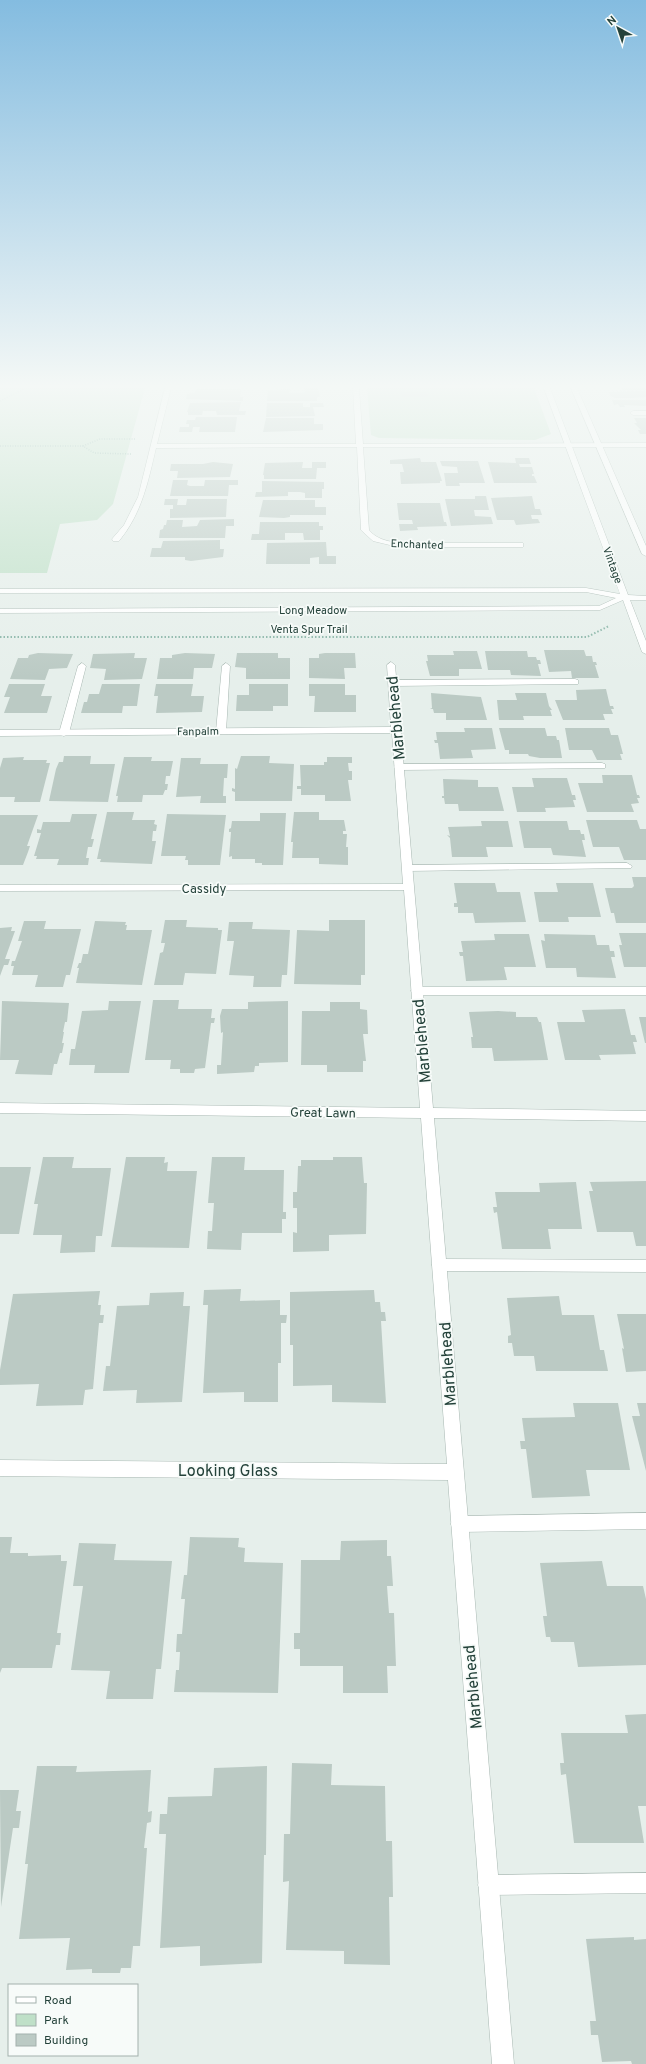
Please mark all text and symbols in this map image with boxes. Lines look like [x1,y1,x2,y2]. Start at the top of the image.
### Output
north arrow [598,8,638,48]
text: N [605,13,620,29]
street label: Enchanted [390,537,444,553]
street label: Vintage [599,545,625,586]
street label: Long Meadow [279,604,347,618]
street label: Venta Spur Trail [270,623,348,637]
street label: Marblehead [383,675,411,761]
street label: Fanpalm [177,725,219,739]
street label: Cassidy [182,882,227,898]
street label: Marblehead [409,998,437,1084]
street label: Great Lawn [290,1105,356,1123]
street label: Marblehead [436,1321,462,1407]
street label: Looking Glass [178,1462,278,1482]
street label: Marblehead [460,1644,488,1730]
legend [8,1984,138,2056]
text: Road [44,1993,72,2009]
text: Park [44,2013,69,2029]
text: Building [44,2033,88,2049]

